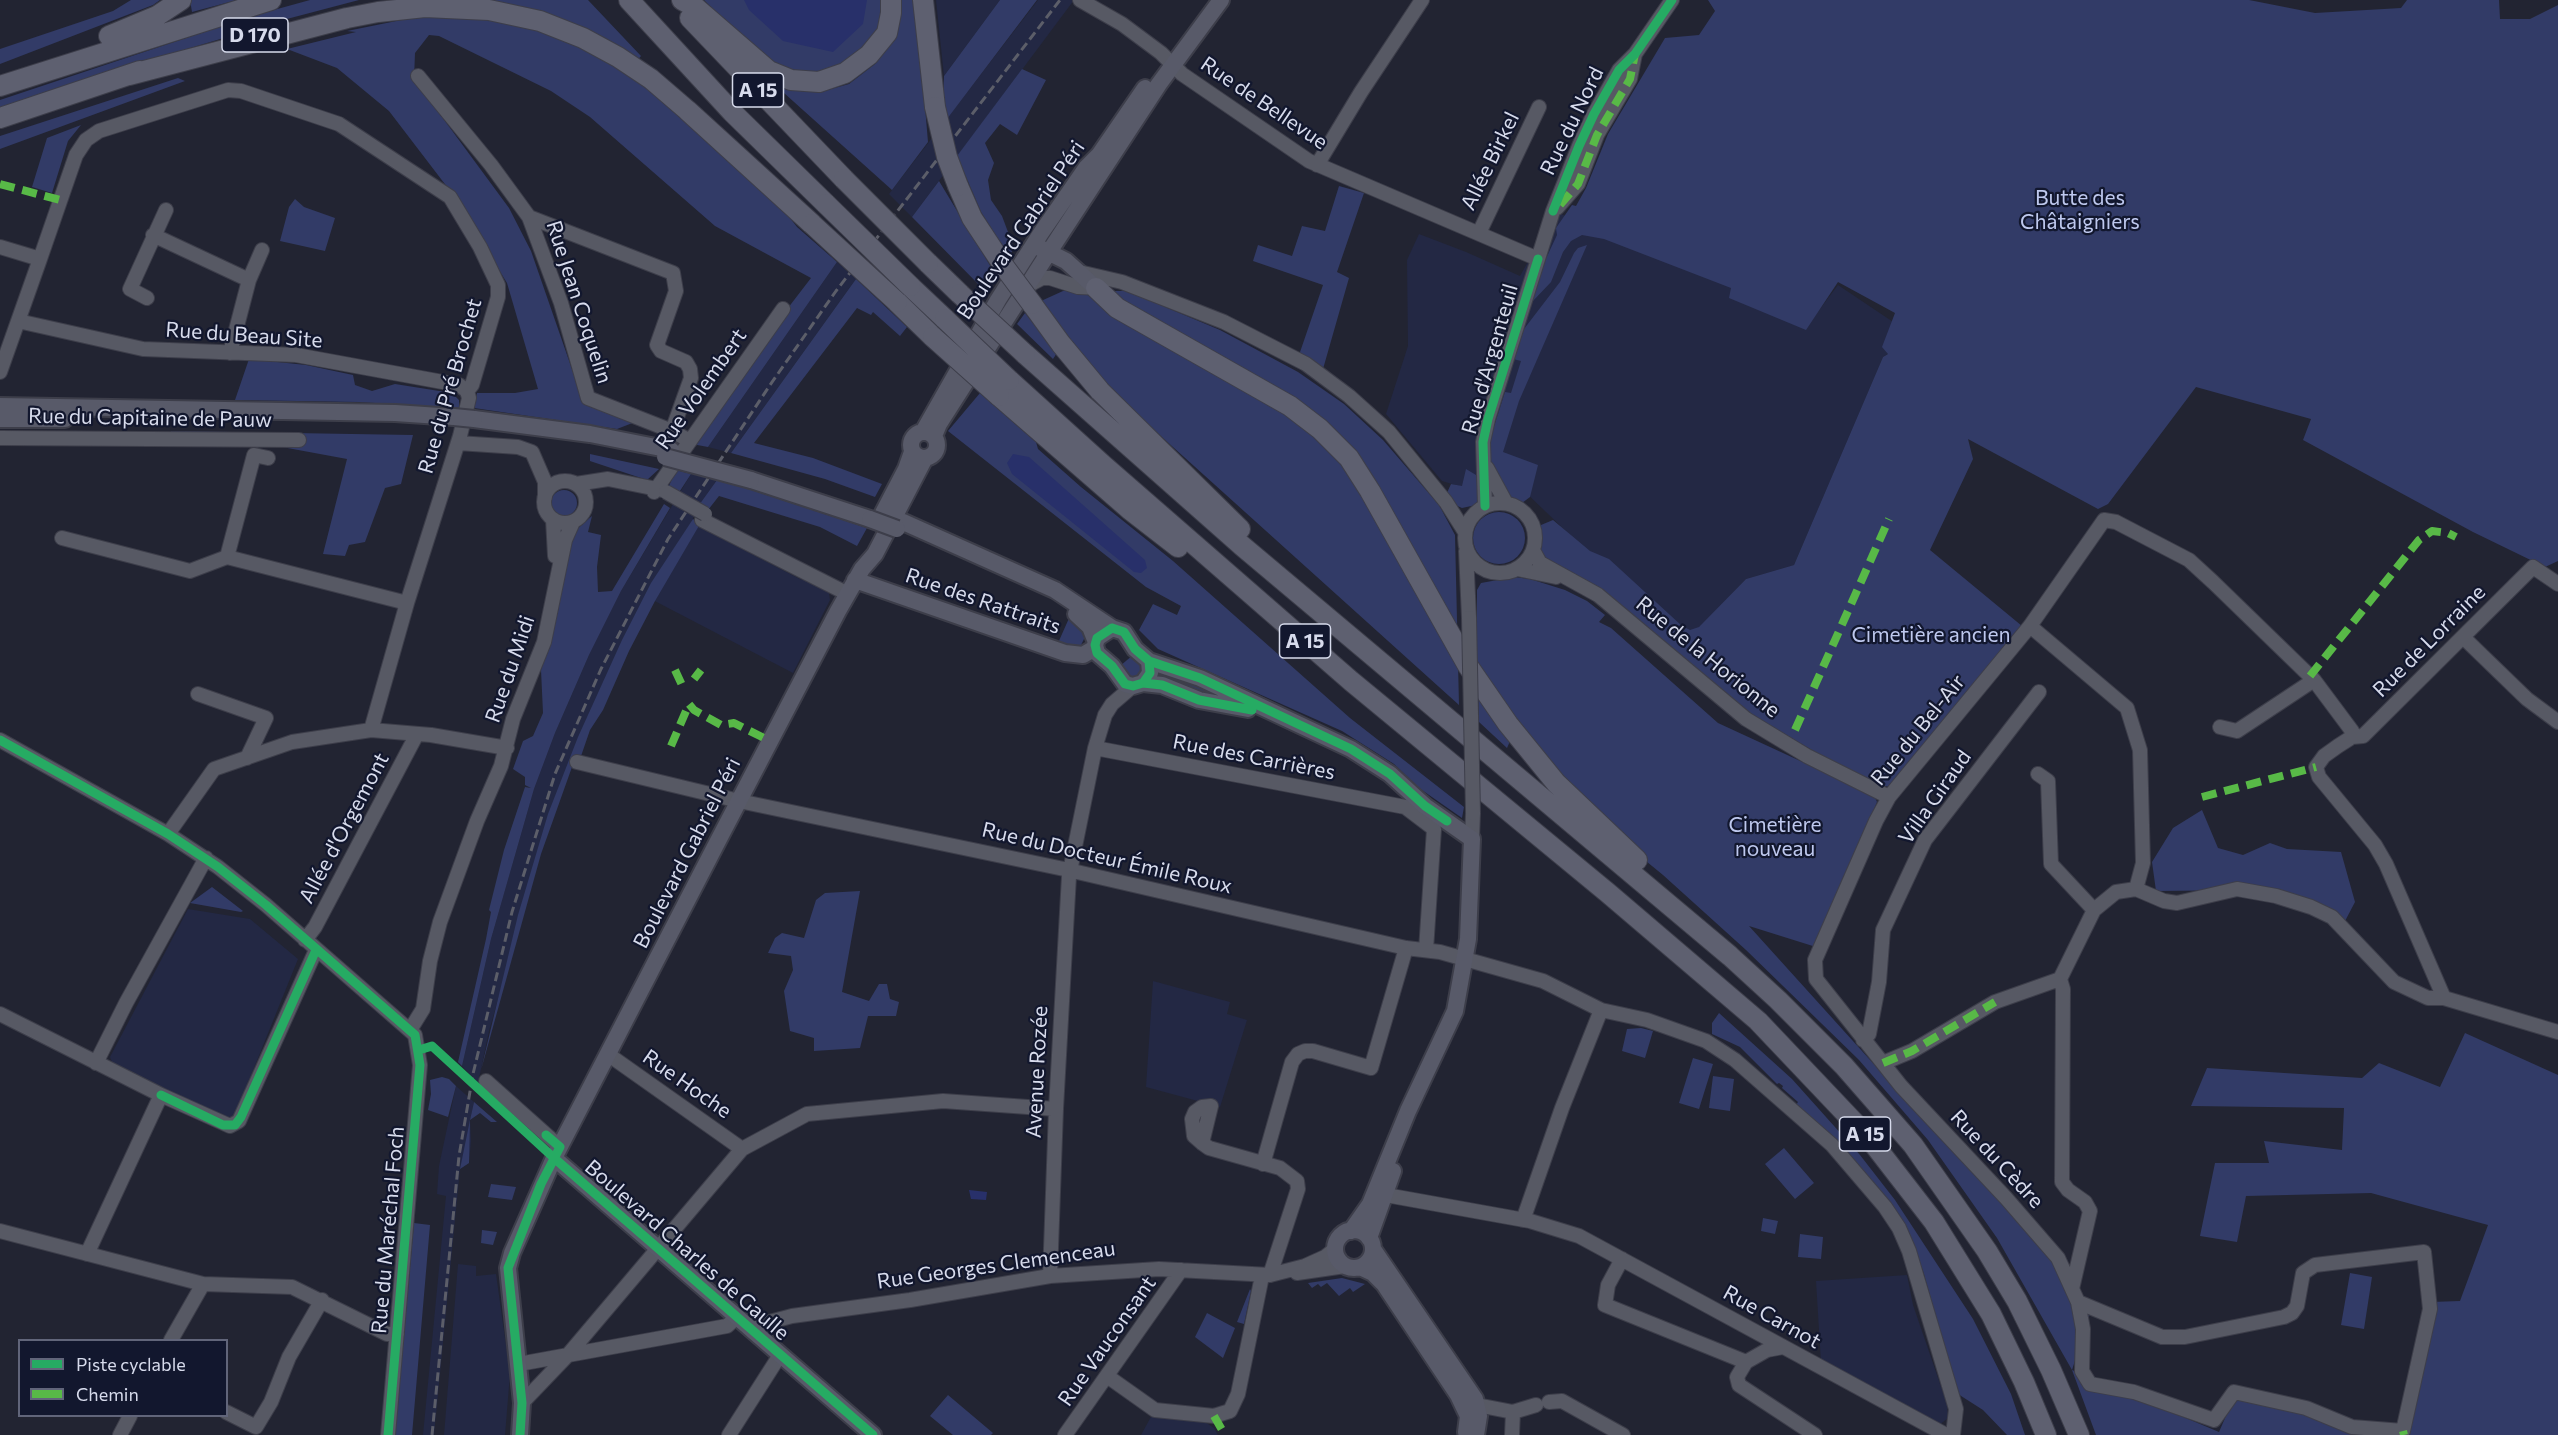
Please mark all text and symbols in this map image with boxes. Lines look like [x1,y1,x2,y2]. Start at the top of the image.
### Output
road number: D 170 [222,18,288,52]
street label: Rue de Bellevue [1196,51,1332,155]
street label: Rue du Nord [1535,63,1609,179]
road number: A 15 [732,73,783,107]
street label: Allée Birkel [1455,108,1525,214]
street label: Boulevard Gabriel Péri [952,136,1090,324]
park label: Butte des Châtaigniers [2020,185,2140,235]
street label: Rue Jean Coquelin [541,217,617,387]
street label: Rue d'Argenteuil [1457,281,1523,437]
street label: Rue du Pré Brochet [413,296,487,476]
street label: Rue du Beau Site [165,317,323,353]
street label: Rue Volembert [650,324,752,454]
street label: Rue du Capitaine de Pauw [28,403,272,433]
street label: Rue des Rattraits [902,563,1064,639]
street label: Rue de Lorraine [2368,580,2490,702]
street label: Rue de la Horionne [1631,591,1785,723]
street label: Rue du Midi [480,612,540,726]
park label: Cimetière ancien [1851,622,2011,648]
road number: A 15 [1280,624,1330,658]
street label: Rue du Bel-Air [1866,669,1970,791]
street label: Rue des Carrières [1171,729,1337,785]
street label: Villa Giraud [1893,745,1977,849]
street label: Allée d'Orgemont [294,748,394,908]
street label: Boulevard Gabriel Péri [628,754,746,952]
park label: Cimetière nouveau [1728,812,1822,862]
street label: Rue du Docteur Émile Roux [979,817,1235,899]
street label: Avenue Rozée [1021,1005,1053,1139]
street label: Rue Hoche [638,1044,736,1124]
street label: Rue du Cèdre [1945,1105,2049,1213]
road number: A 15 [1840,1117,1890,1151]
street label: Rue du Maréchal Foch [366,1125,410,1335]
street label: Boulevard Charles de Gaulle [580,1154,794,1346]
street label: Rue Georges Clemenceau [875,1236,1117,1294]
street label: Rue Vauconsant [1053,1271,1161,1411]
street label: Rue Carnot [1719,1280,1825,1354]
legend [18,1339,228,1417]
text: Piste cyclable [76,1353,186,1375]
text: Chemin [76,1383,139,1405]

